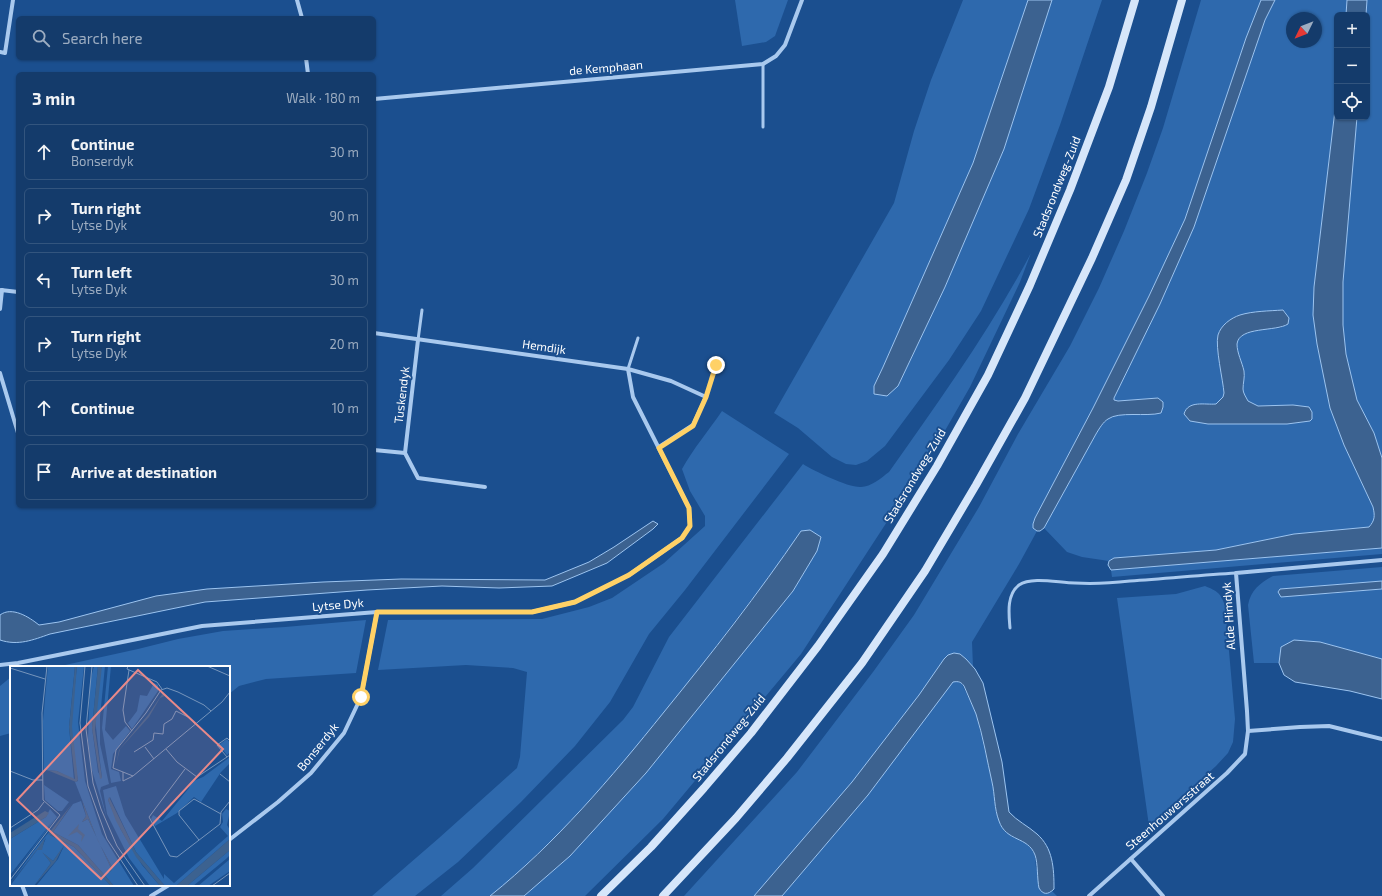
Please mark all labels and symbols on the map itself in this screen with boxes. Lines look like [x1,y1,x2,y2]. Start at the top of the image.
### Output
north arrow [1286,12,1322,48]
street label: de Kemphaan [568,57,643,77]
street label: Stadsrondweg-Zuid [1029,134,1083,239]
street label: Hemdijk [521,336,567,357]
route end [707,356,725,374]
street label: Tuskendyk [391,365,411,424]
street label: Stadsrondweg-Zuid [880,426,948,525]
street label: Alde Himdyk [1219,582,1237,650]
street label: Lytse Dyk [311,595,364,613]
inset map [10,666,230,886]
route start [352,688,370,706]
street label: Stadsrondweg-Zuid [689,691,768,784]
street label: Bonserdyk [294,720,341,773]
street label: Steenhouwersstraat [1122,768,1217,852]

